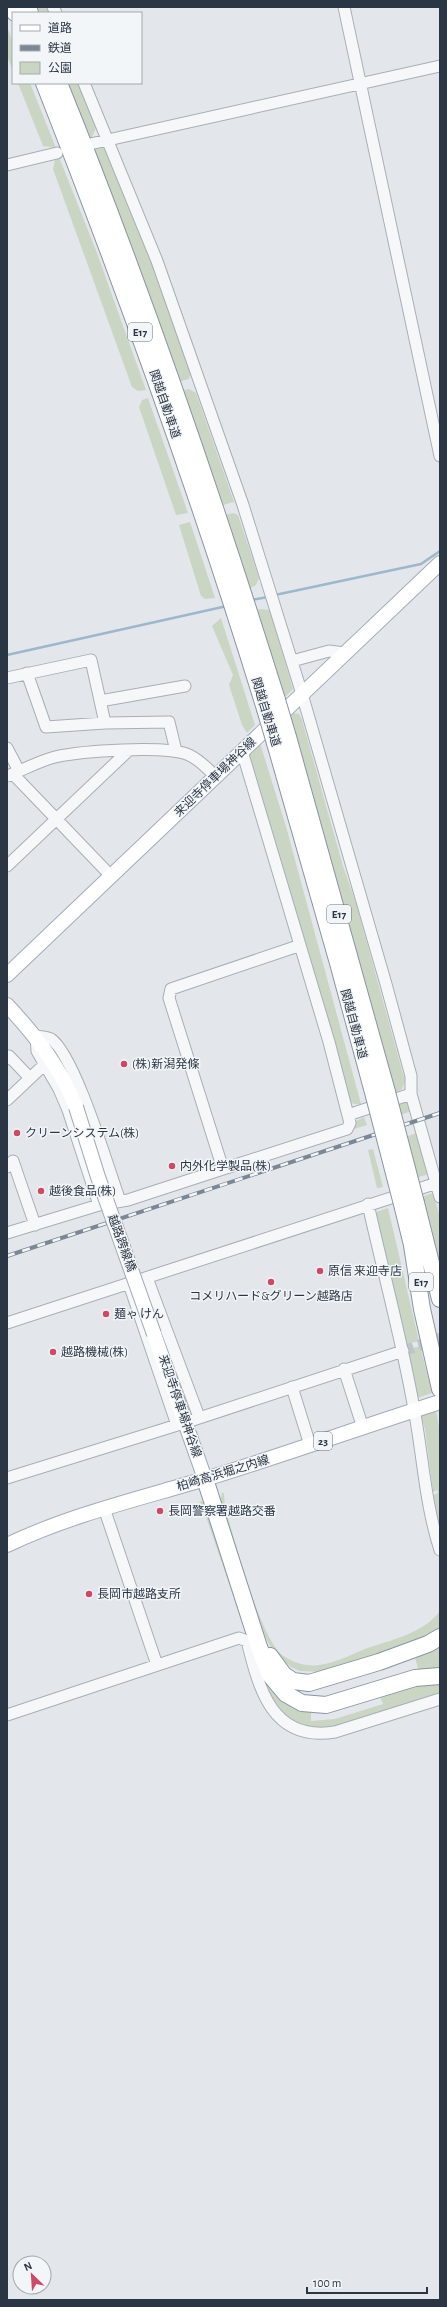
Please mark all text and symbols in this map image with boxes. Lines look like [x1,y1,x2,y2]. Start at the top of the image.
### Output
legend [12,12,142,84]
text: 道路 [48,21,72,34]
text: 鉄道 [48,41,72,54]
text: 公園 [48,62,72,74]
road number: E17 [128,323,152,341]
street label: 関越自動車道 [148,368,183,440]
street label: 関越自動車道 [250,676,283,748]
street label: 来迎寺停車場神谷線 [171,734,258,819]
road number: E17 [327,905,351,923]
street label: 関越自動車道 [339,987,370,1060]
place label: (株)新潟発條 [132,1057,199,1070]
marker: (株)新潟発條 [119,1059,129,1069]
place label: クリーンシステム(株) [25,1127,139,1139]
marker: クリーンシステム(株) [12,1128,22,1138]
place label: 内外化学製品(株) [180,1159,271,1172]
marker: 内外化学製品(株) [167,1161,177,1171]
place label: 越後食品(株) [49,1184,116,1197]
marker: 越後食品(株) [36,1186,46,1196]
street label: 越路跨線橋 [106,1212,139,1273]
place label: 原信 来迎寺店 [328,1264,402,1277]
marker: 原信 来迎寺店 [315,1266,325,1276]
road number: E17 [409,1273,433,1291]
marker: コメリハード&グリーン越路店 [266,1277,276,1287]
place label: コメリハード&グリーン越路店 [189,1289,353,1302]
place label: 麺ゃ けん [114,1308,164,1320]
marker: 麺ゃ けん [101,1309,111,1319]
place label: 越路機械(株) [61,1345,128,1358]
marker: 越路機械(株) [48,1347,58,1357]
street label: 来迎寺停車場神谷線 [157,1353,204,1459]
road number: 23 [314,1432,332,1450]
street label: 柏崎高浜堀之内線 [175,1452,271,1493]
place label: 長岡警察署越路交番 [168,1504,276,1517]
marker: 長岡警察署越路交番 [155,1506,165,1516]
place label: 長岡市越路支所 [97,1587,181,1600]
marker: 長岡市越路支所 [84,1589,94,1599]
north arrow [12,2255,52,2295]
text: N [22,2260,34,2273]
scale bar [307,2269,427,2295]
text: 100 m [313,2277,341,2289]

